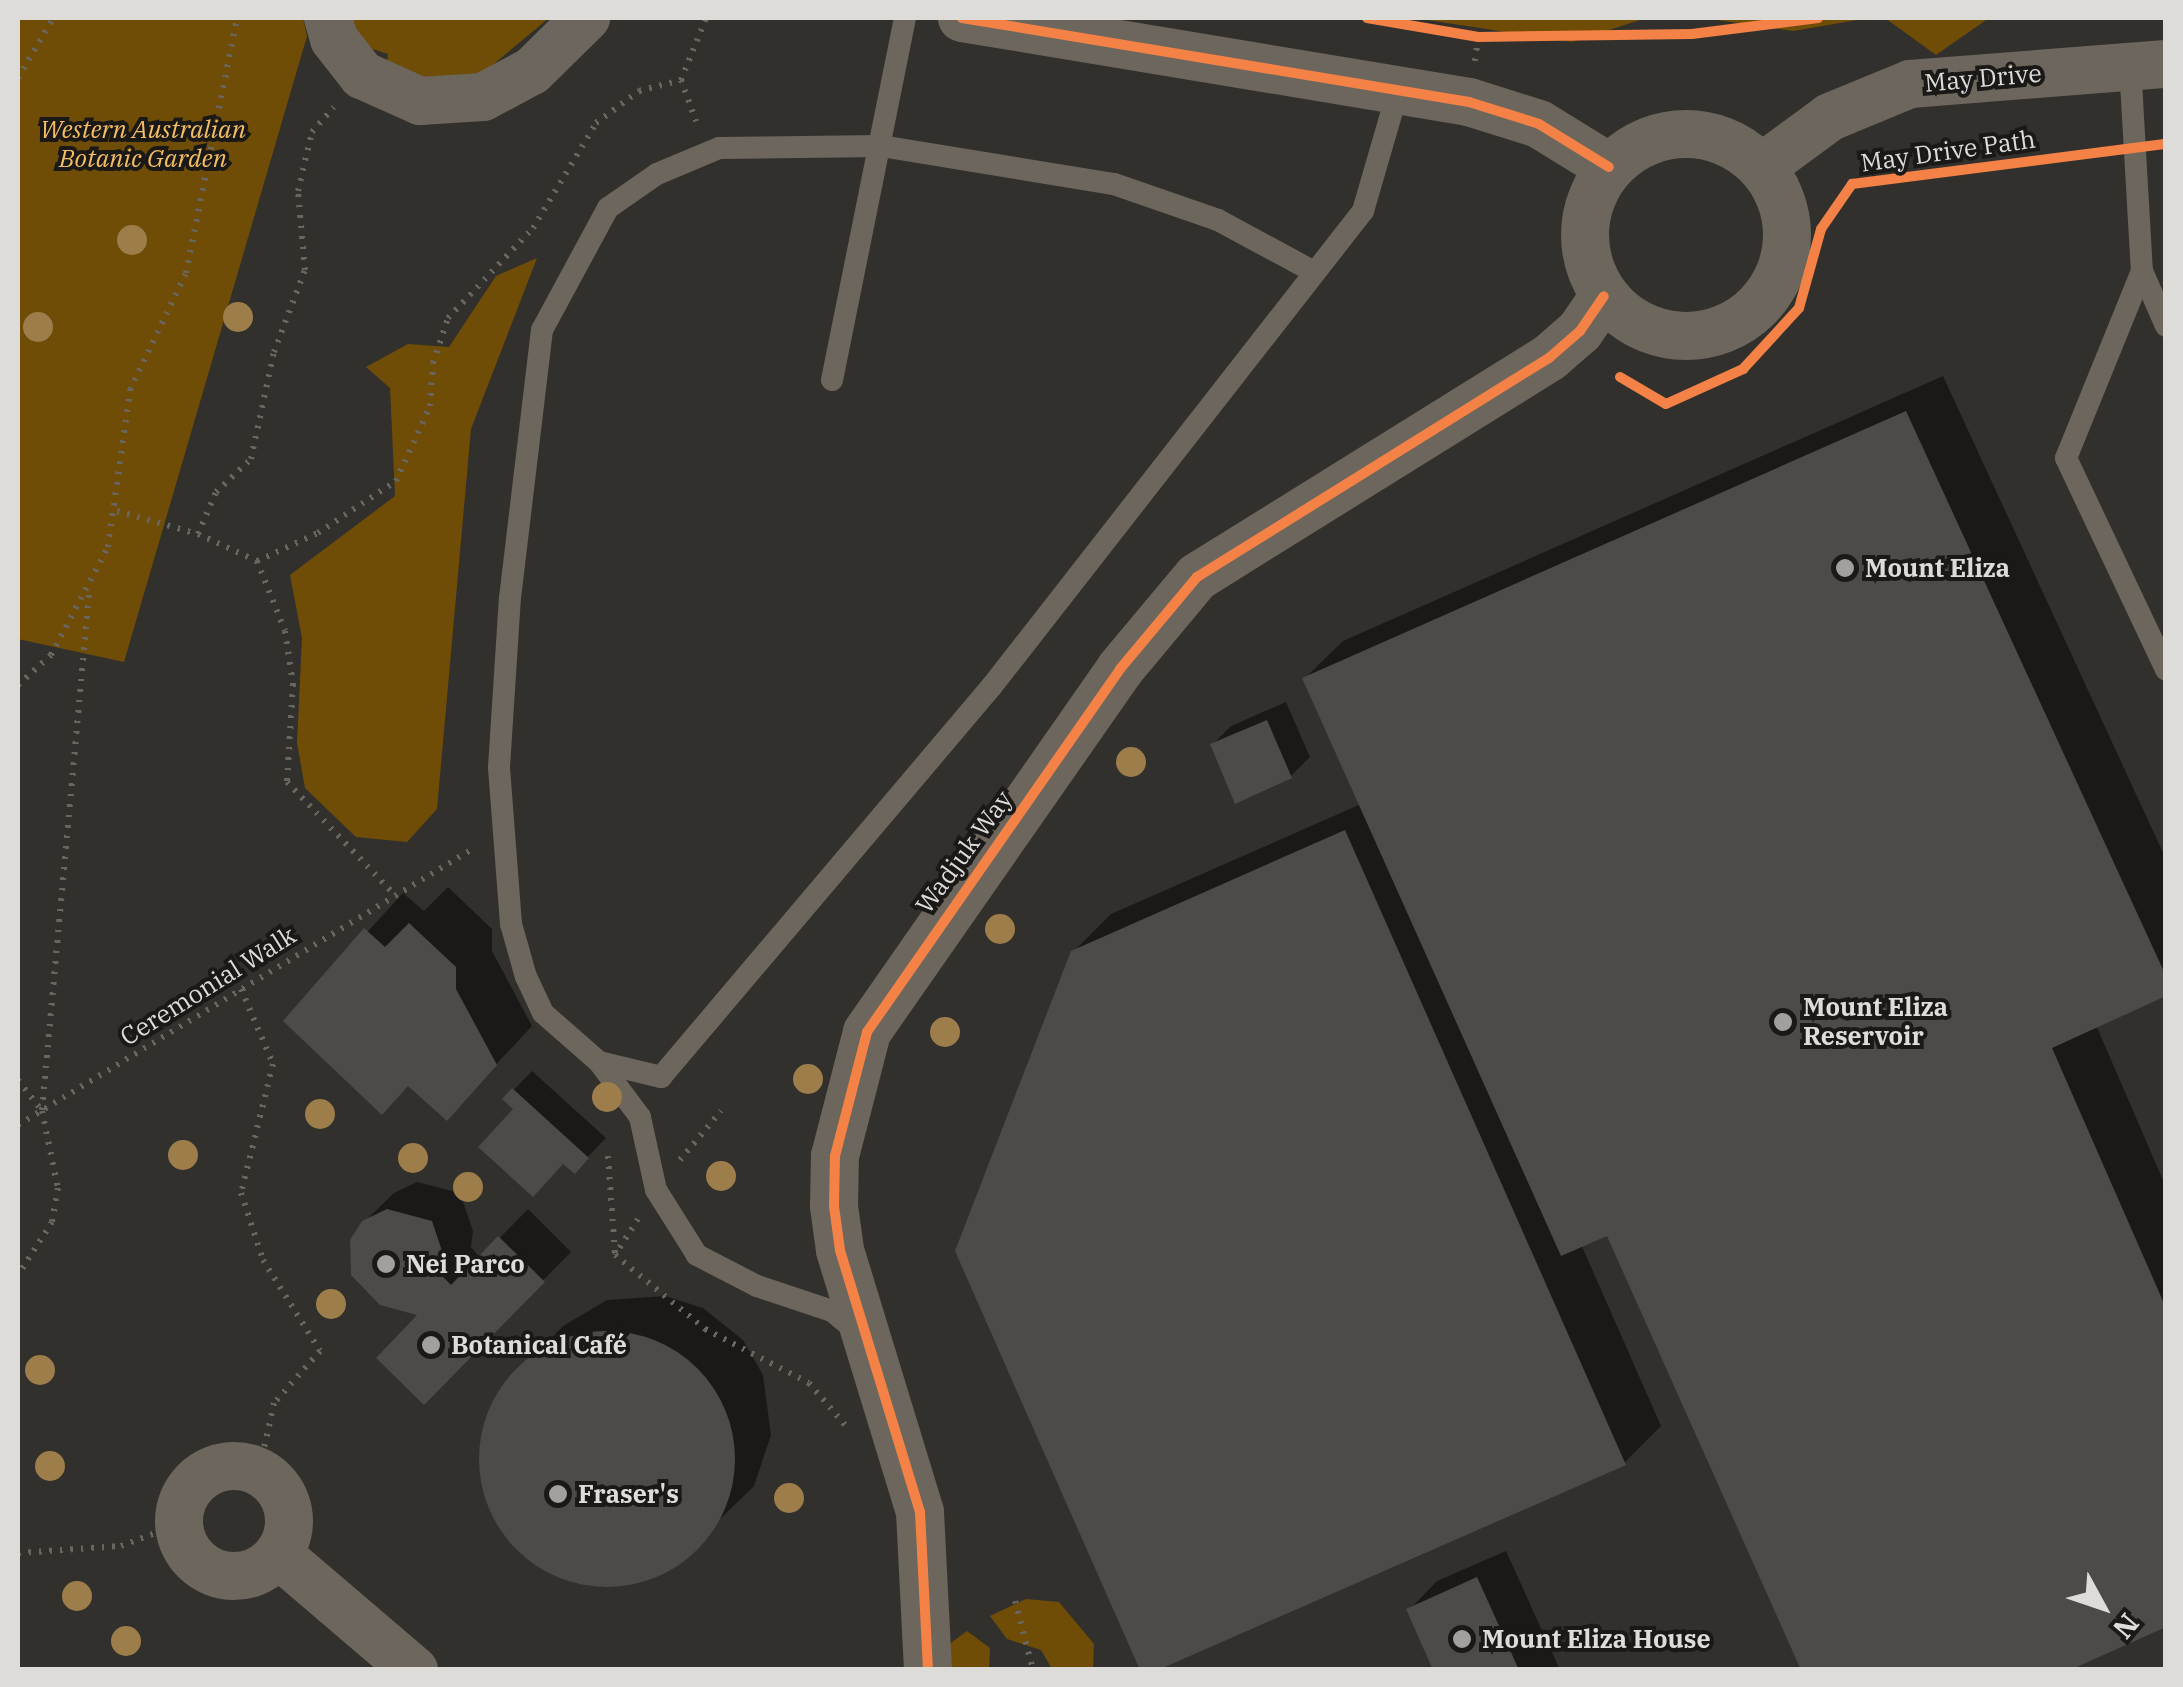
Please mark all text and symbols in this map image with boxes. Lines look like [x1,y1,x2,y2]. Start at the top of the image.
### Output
street label: May Drive [1923,58,2043,98]
park label: Western Australian Botanic Garden [40,115,246,174]
street label: May Drive Path [1859,124,2037,178]
place label: Mount Eliza [1865,553,2010,583]
marker: Mount Eliza [1834,557,1856,579]
street label: Wadjuk Way [909,785,1019,919]
street label: Ceremonial Walk [115,920,301,1052]
place label: Mount Eliza Reservoir [1803,993,1948,1052]
marker: Mount Eliza Reservoir [1772,1011,1794,1033]
place label: Nei Parco [406,1249,525,1279]
marker: Nei Parco [375,1253,397,1275]
place label: Botanical Café [451,1330,627,1360]
marker: Botanical Café [420,1334,442,1356]
place label: Fraser's [578,1479,679,1509]
marker: Fraser's [547,1483,569,1505]
north arrow [2053,1557,2153,1657]
text: N [2105,1606,2148,1647]
place label: Mount Eliza House [1482,1624,1711,1654]
marker: Mount Eliza House [1451,1628,1473,1650]

